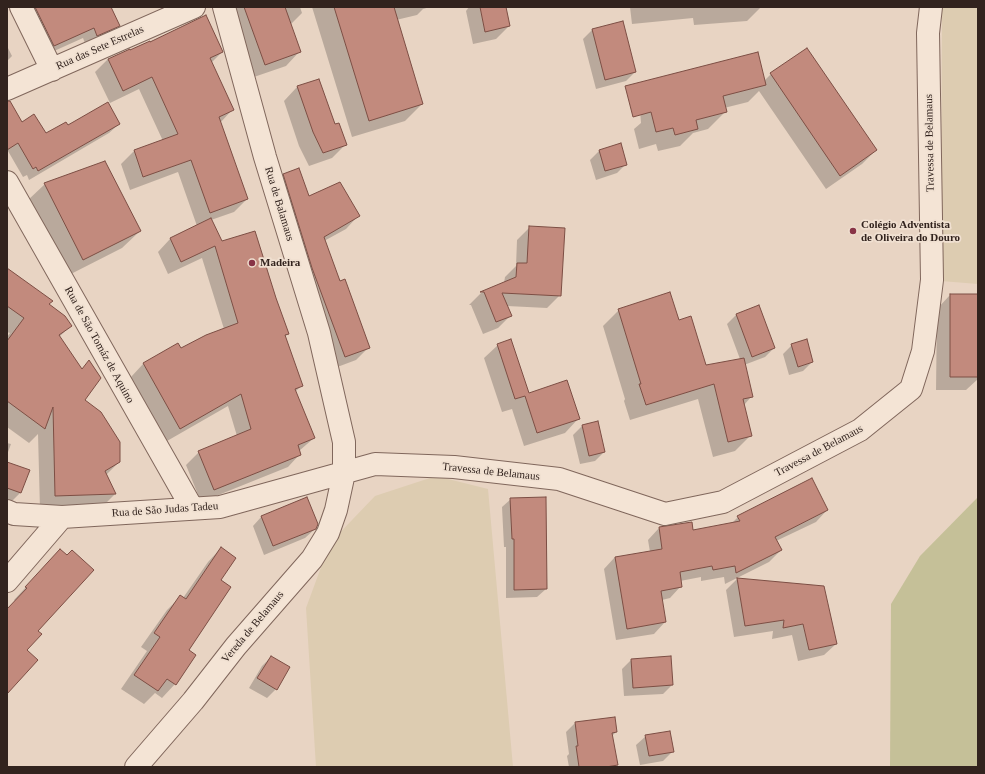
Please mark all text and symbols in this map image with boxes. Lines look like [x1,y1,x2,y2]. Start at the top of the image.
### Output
street label: Rua das Sete Estrelas [54,23,146,73]
street label: Travessa de Belamaus [923,94,937,192]
street label: Rua de Balamaus [261,165,297,243]
place label: Colégio Adventista de Oliveira do Douro [861,218,960,244]
marker: Colégio Adventista de Oliveira do Douro [848,226,858,236]
place label: Madeira [260,256,300,270]
marker: Madeira [247,258,257,268]
street label: Rua de São Tomáz de Aquino [61,284,137,406]
street label: Travessa de Belamaus [773,422,865,480]
street label: Travessa de Belamaus [442,460,540,484]
street label: Rua de São Judas Tadeu [111,500,219,520]
street label: Vereda de Belamaus [219,588,287,666]

